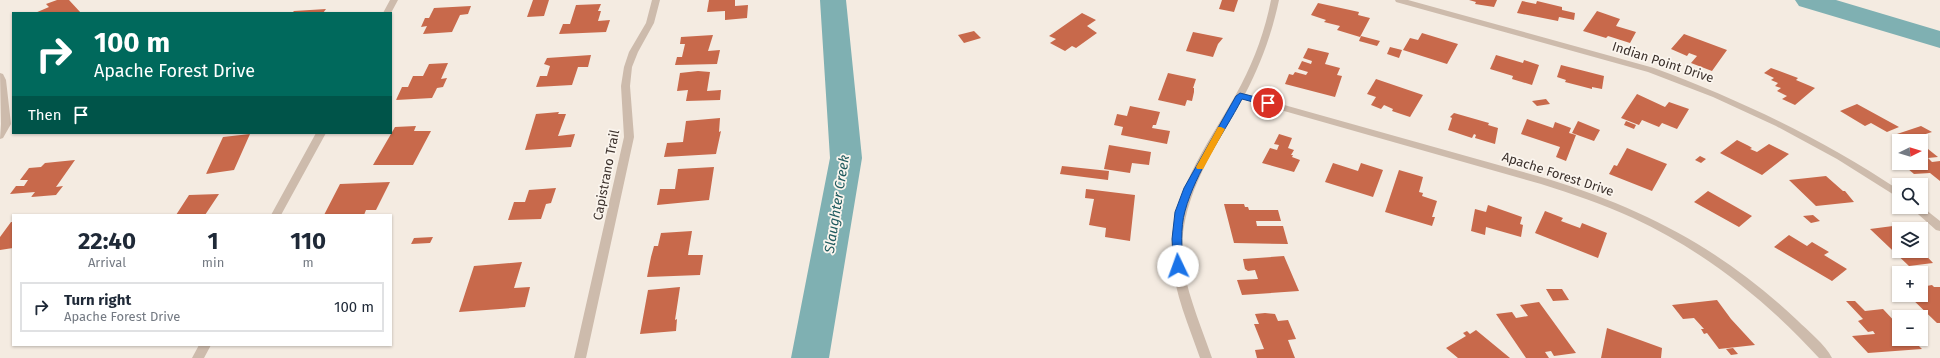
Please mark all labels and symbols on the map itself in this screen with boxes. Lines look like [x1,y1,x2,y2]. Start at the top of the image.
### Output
street label: Indian Point Drive [1610,39,1716,85]
pin [1251,86,1285,120]
street label: Capistrano Trail [590,128,622,222]
north arrow [1892,134,1928,170]
street label: Apache Forest Drive [1500,149,1616,199]
water label: Slaughter Creek [821,153,853,255]
position arrow [1157,245,1199,287]

